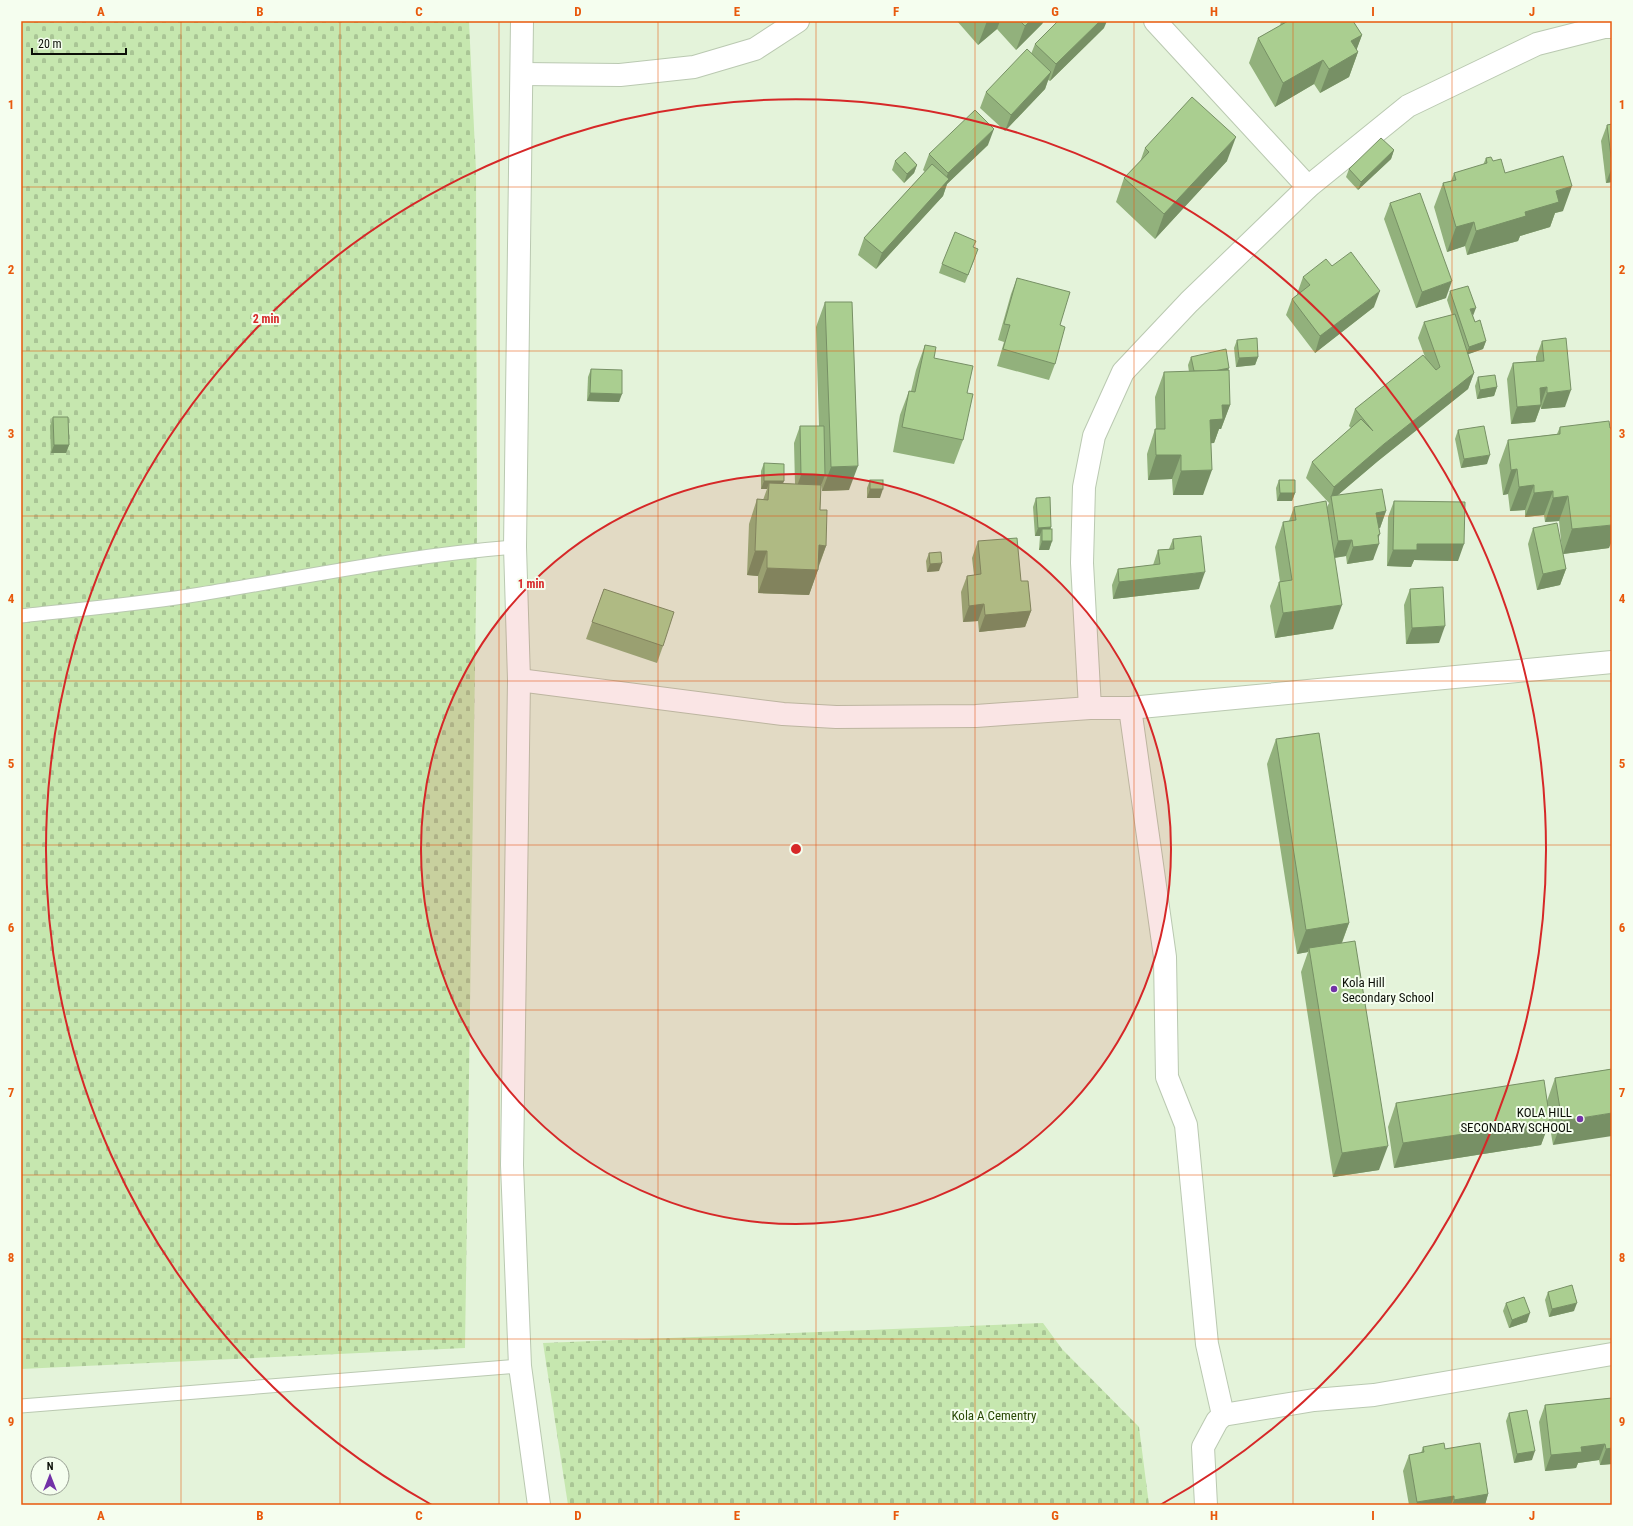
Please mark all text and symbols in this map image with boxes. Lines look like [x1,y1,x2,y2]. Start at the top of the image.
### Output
text: A [97,4,105,19]
text: B [256,4,264,19]
text: C [415,4,423,19]
text: D [574,4,582,19]
text: E [734,4,741,19]
text: F [893,4,899,19]
text: G [1051,4,1059,19]
text: H [1210,4,1218,19]
text: I [1371,4,1375,19]
text: J [1529,4,1535,19]
scale bar [32,30,126,56]
text: 20 m [38,37,62,51]
text: 1 [8,97,14,112]
text: 1 [1619,97,1625,112]
text: 2 [8,262,15,277]
text: 2 [1619,262,1626,277]
text: 2 min [253,312,279,326]
text: 3 [8,426,14,441]
text: 3 [1619,426,1625,441]
text: 1 min [518,577,544,591]
text: 4 [8,591,15,606]
text: 4 [1619,591,1626,606]
text: 5 [8,756,15,771]
text: 5 [1619,756,1626,771]
centre of rings [789,842,803,856]
text: 6 [8,920,15,935]
text: 6 [1619,920,1626,935]
place label: Kola Hill Secondary School [1342,975,1434,1005]
marker: Kola Hill Secondary School [1329,984,1339,994]
text: 7 [8,1085,15,1100]
text: 7 [1619,1085,1626,1100]
place label: KOLA HILL SECONDARY SCHOOL [1460,1105,1572,1135]
marker: KOLA HILL SECONDARY SCHOOL [1575,1114,1585,1124]
text: 8 [8,1250,14,1265]
text: 8 [1619,1250,1625,1265]
park label: Kola A Cementry [951,1408,1037,1423]
text: 9 [8,1414,14,1429]
text: 9 [1619,1414,1625,1429]
north arrow [30,1456,70,1496]
text: N [47,1460,54,1473]
text: A [97,1508,105,1523]
text: B [256,1508,264,1523]
text: C [415,1508,423,1523]
text: D [574,1508,582,1523]
text: E [734,1508,741,1523]
text: F [893,1508,899,1523]
text: G [1051,1508,1059,1523]
text: H [1210,1508,1218,1523]
text: I [1371,1508,1375,1523]
text: J [1529,1508,1535,1523]

